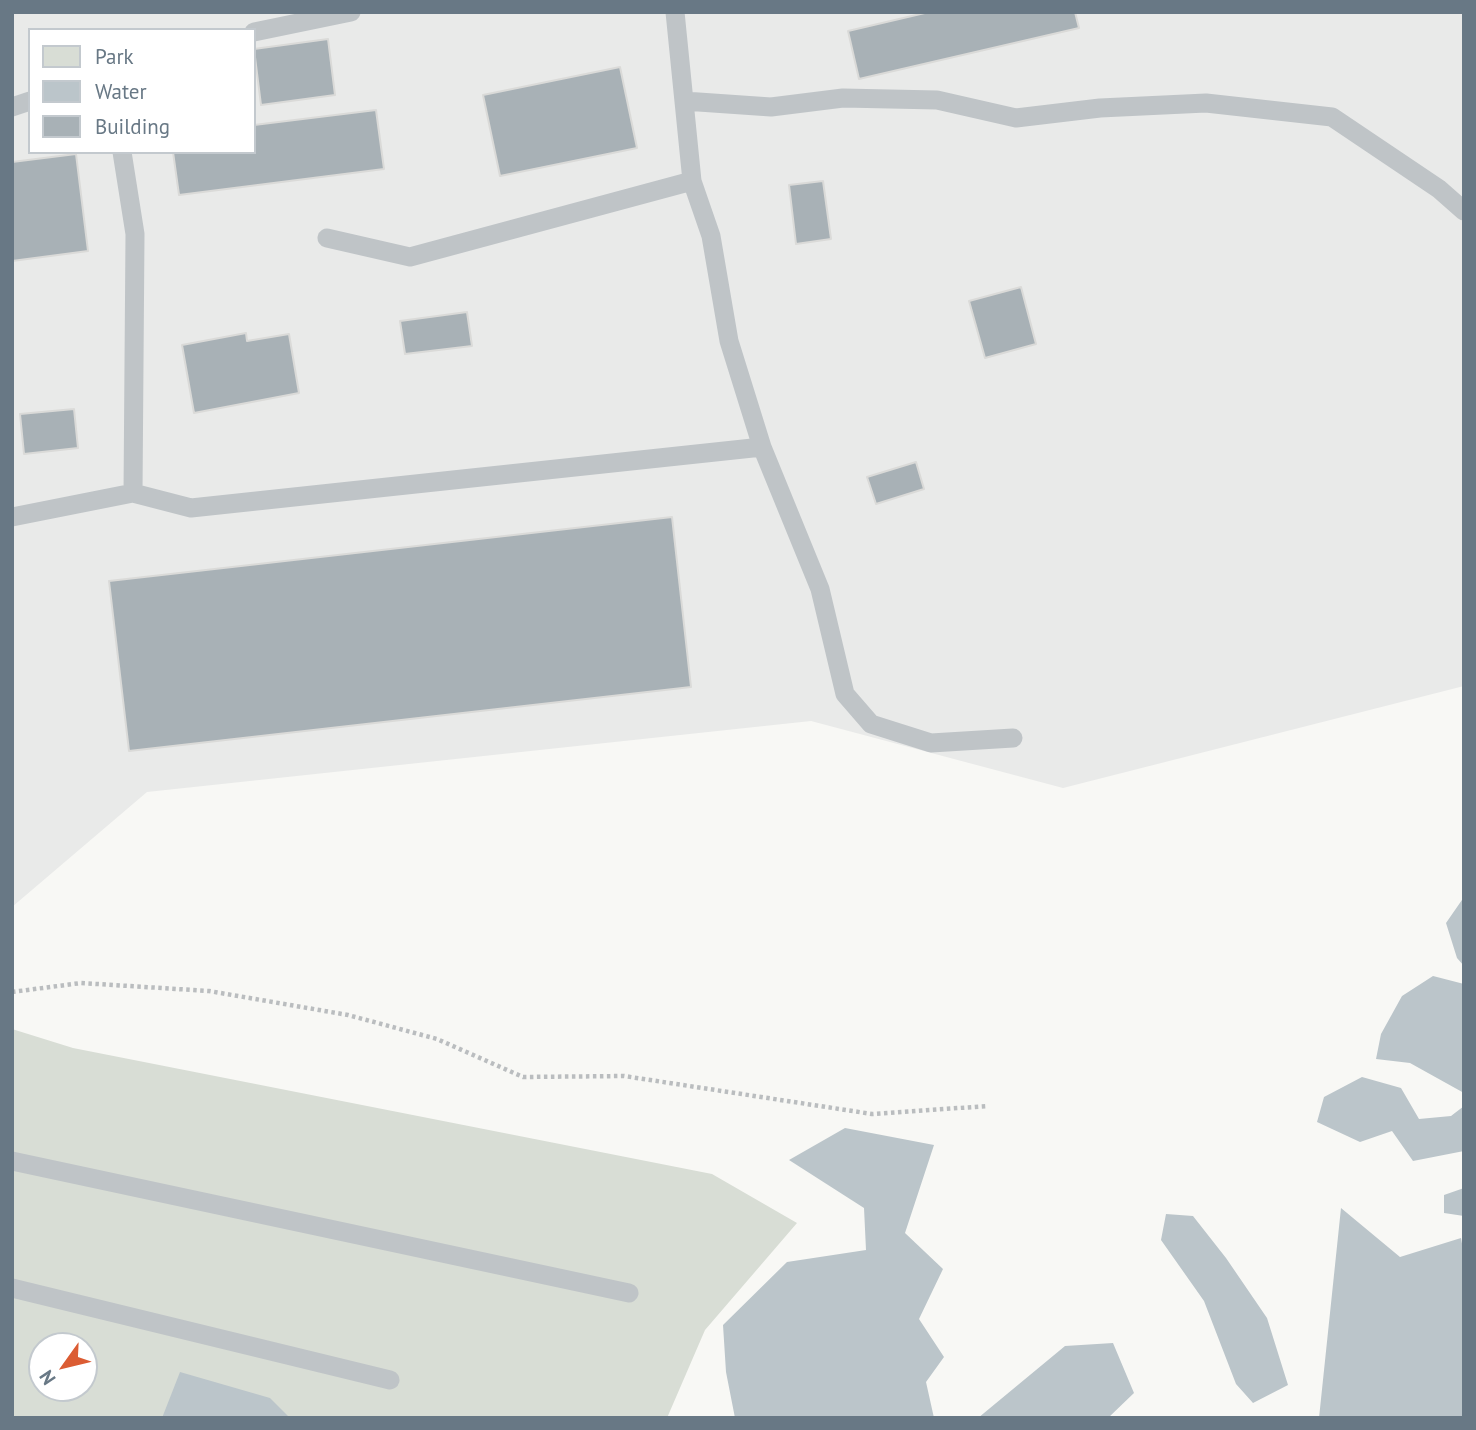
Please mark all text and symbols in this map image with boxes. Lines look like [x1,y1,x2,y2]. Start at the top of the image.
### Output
legend [28,28,256,154]
text: Park [95,43,134,70]
text: Water [95,78,147,105]
text: Building [95,113,170,140]
north arrow [28,1332,98,1402]
text: N [34,1366,61,1390]

